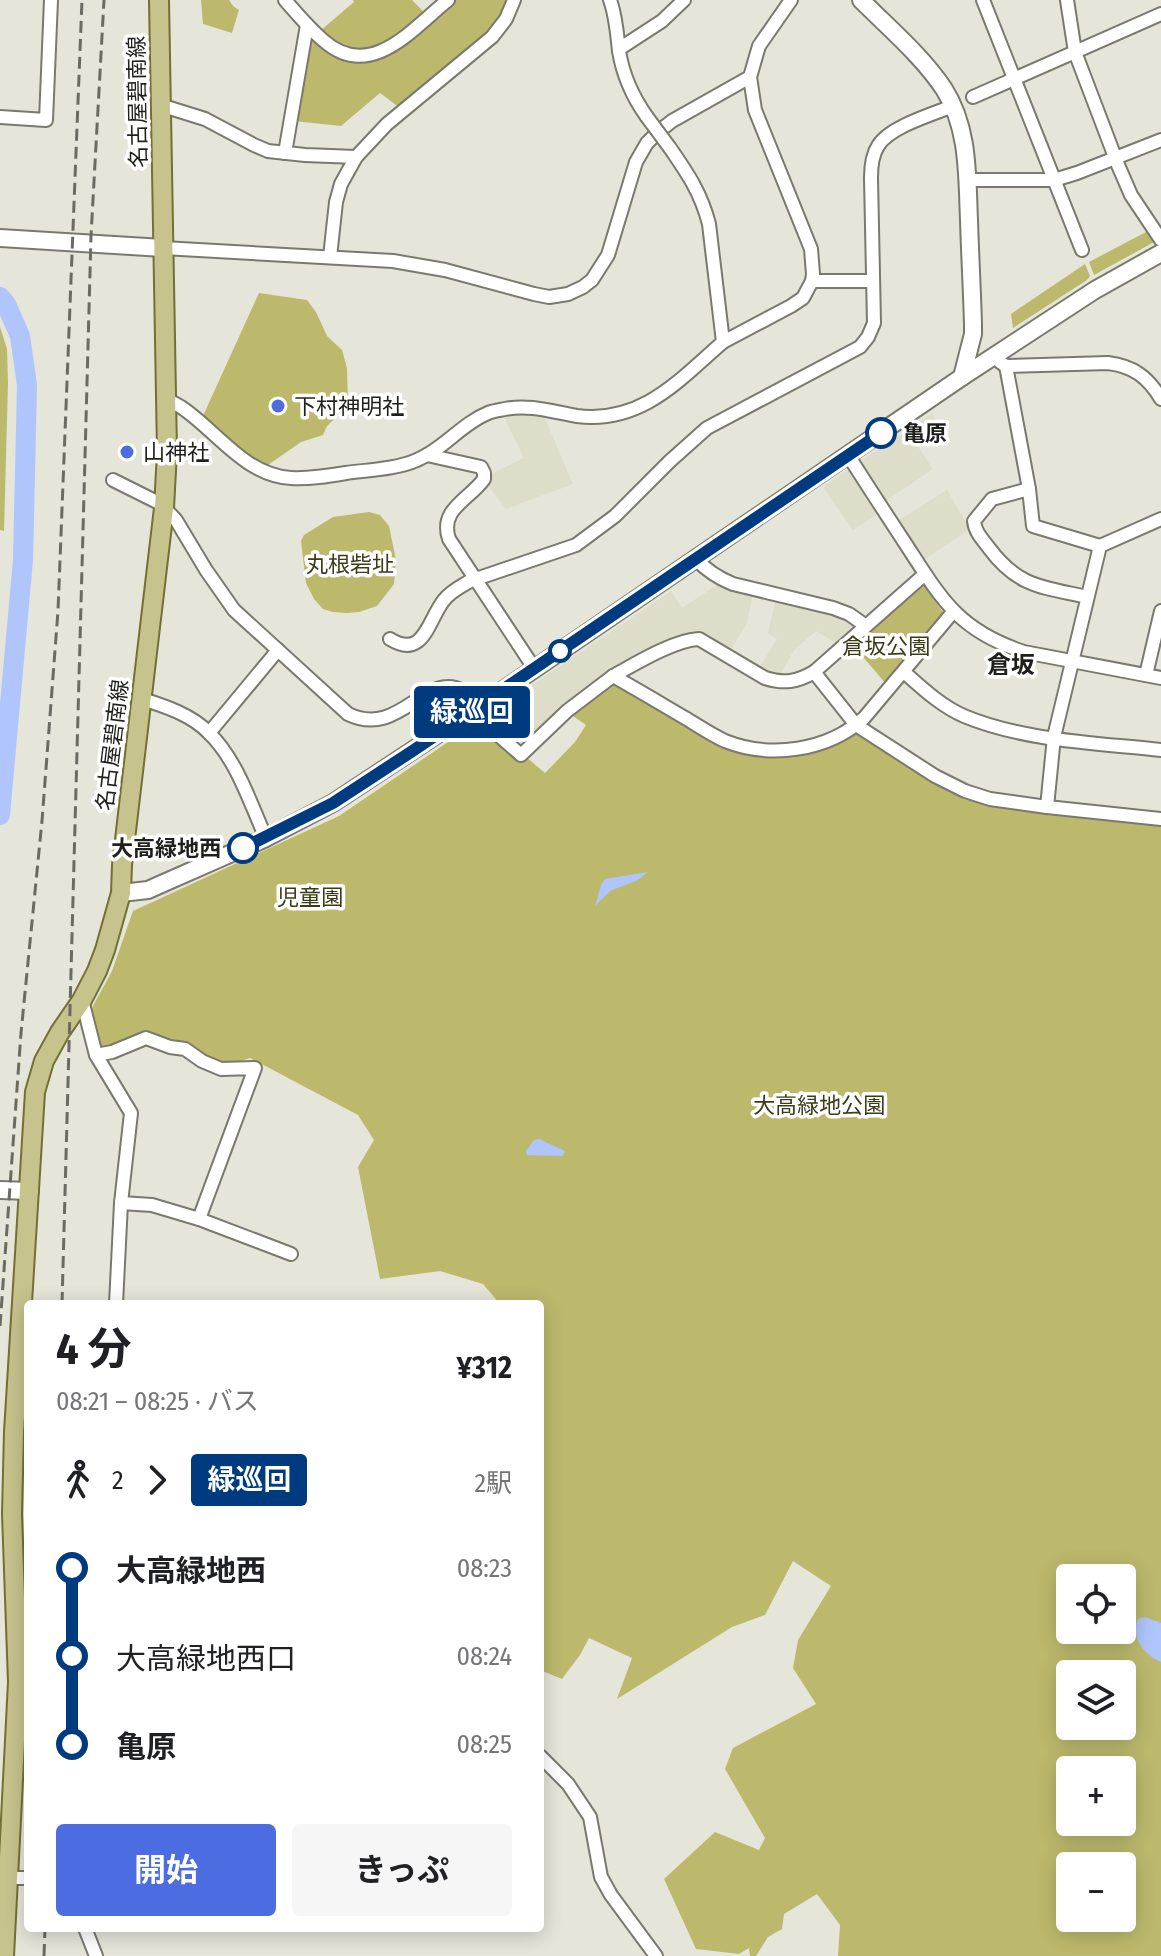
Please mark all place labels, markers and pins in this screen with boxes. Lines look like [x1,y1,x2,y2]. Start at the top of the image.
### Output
place label: 下村神明社 [294,393,404,420]
marker: 下村神明社 [269,397,287,415]
marker: 亀原 [866,418,896,448]
place label: 亀原 [903,420,947,447]
place label: 山神社 [143,439,209,466]
marker: 山神社 [118,443,136,461]
unlabelled marker [549,640,571,662]
marker: 大高緑地西 [228,833,258,863]
place label: 大高緑地西 [111,835,221,862]

